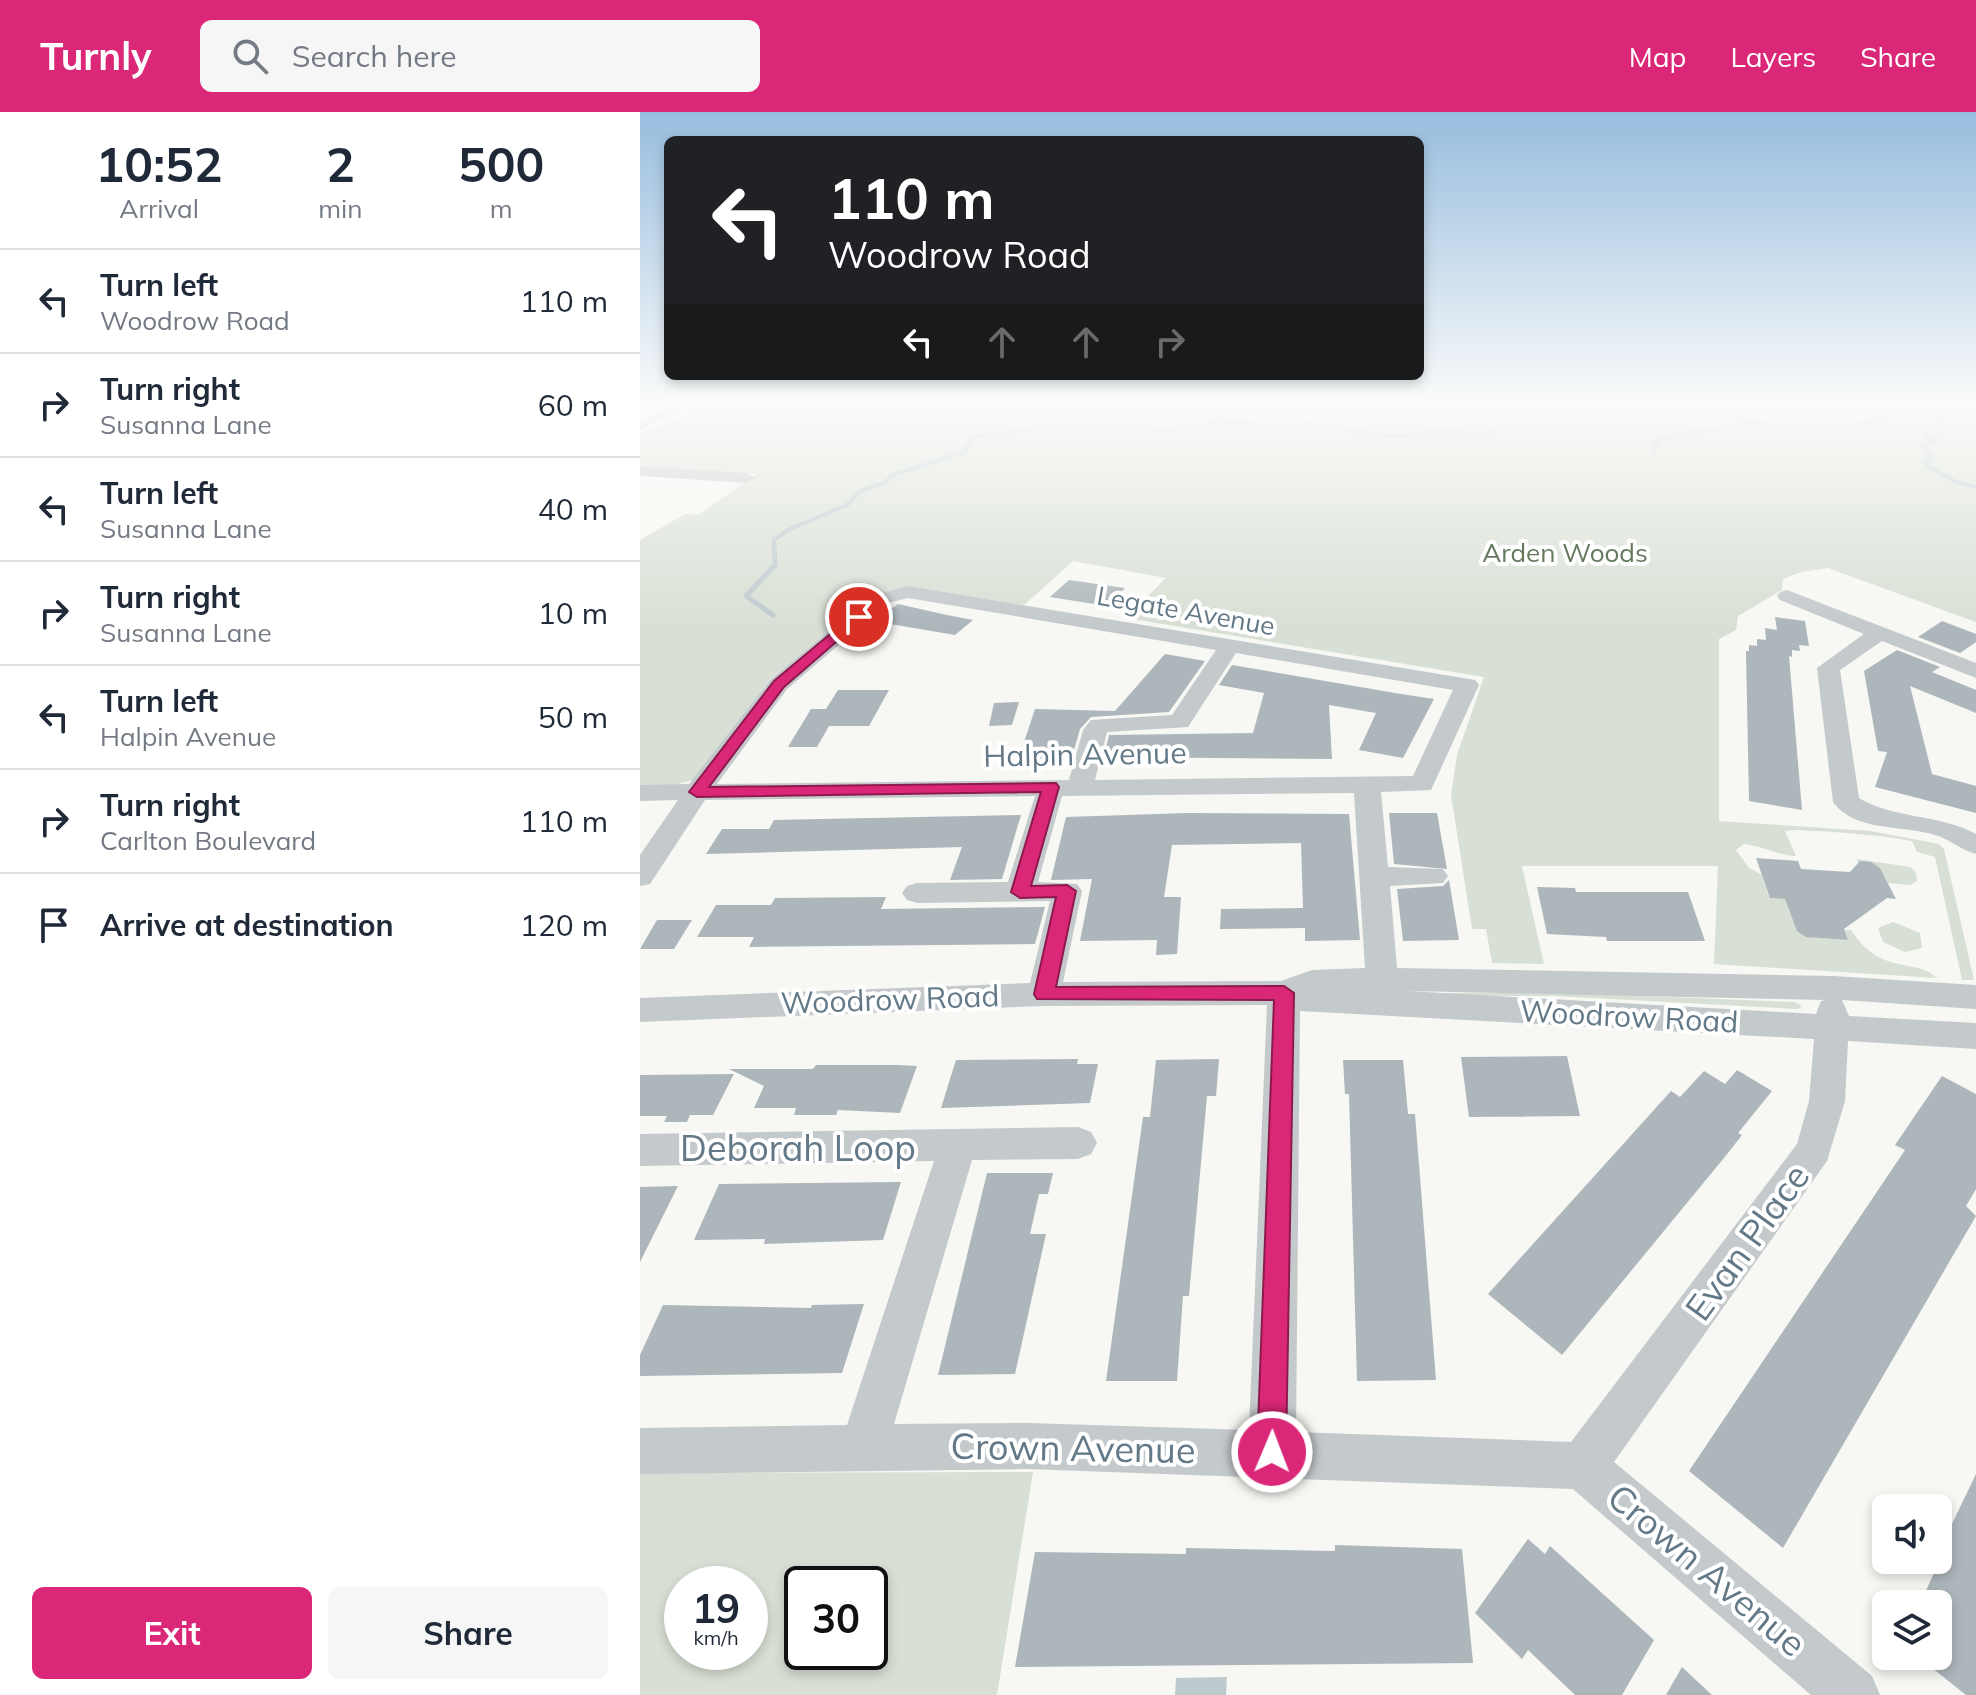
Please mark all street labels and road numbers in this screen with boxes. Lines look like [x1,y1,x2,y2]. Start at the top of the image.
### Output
street label: Legate Avenue [1095,579,1278,642]
street label: Halpin Avenue [983,733,1187,775]
street label: Woodrow Road [780,976,1000,1022]
street label: Woodrow Road [1519,991,1739,1041]
street label: Deborah Loop [680,1125,916,1170]
street label: Evan Place [1675,1155,1818,1329]
street label: Crown Avenue [950,1423,1196,1472]
street label: Crown Avenue [1599,1474,1816,1666]

